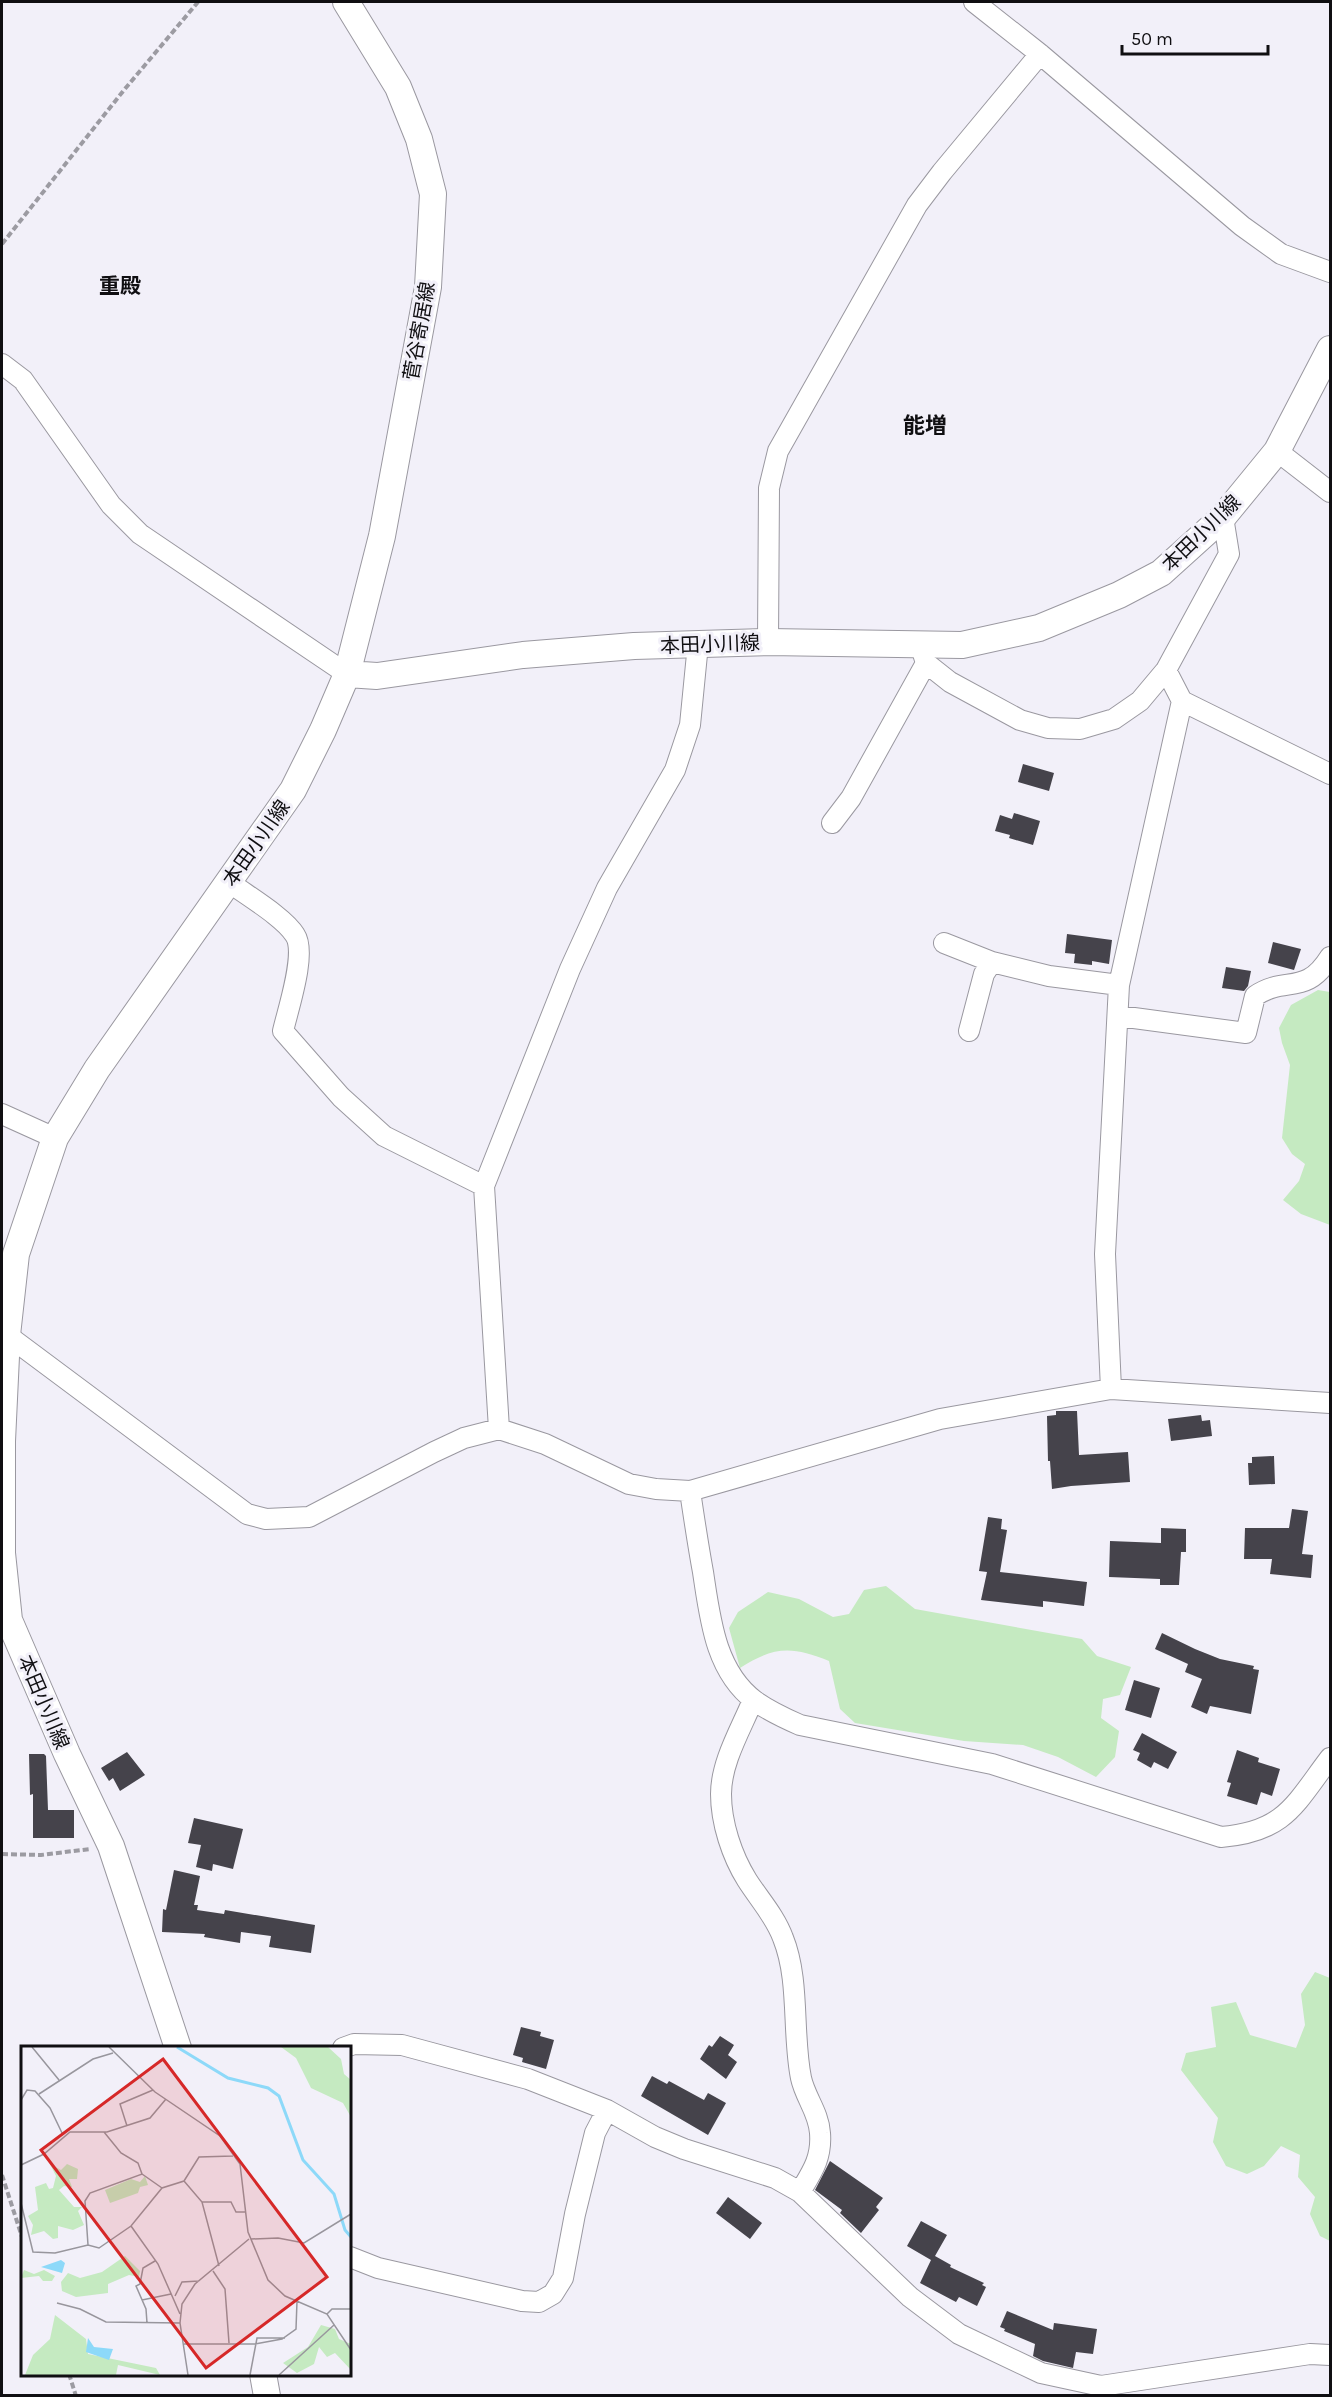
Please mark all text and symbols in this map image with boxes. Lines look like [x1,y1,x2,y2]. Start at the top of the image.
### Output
scale bar [1122,18,1268,56]
text: 50 m [1131,28,1173,50]
district label: 重殿 [99,274,141,298]
street label: 菅谷寄居線 [399,280,440,382]
district label: 能増 [903,413,947,439]
street label: 本田小川線 [1157,490,1245,576]
street label: 本田小川線 [660,631,760,658]
street label: 本田小川線 [218,796,295,891]
street label: 本田小川線 [13,1652,74,1753]
inset map [21,2046,351,2376]

